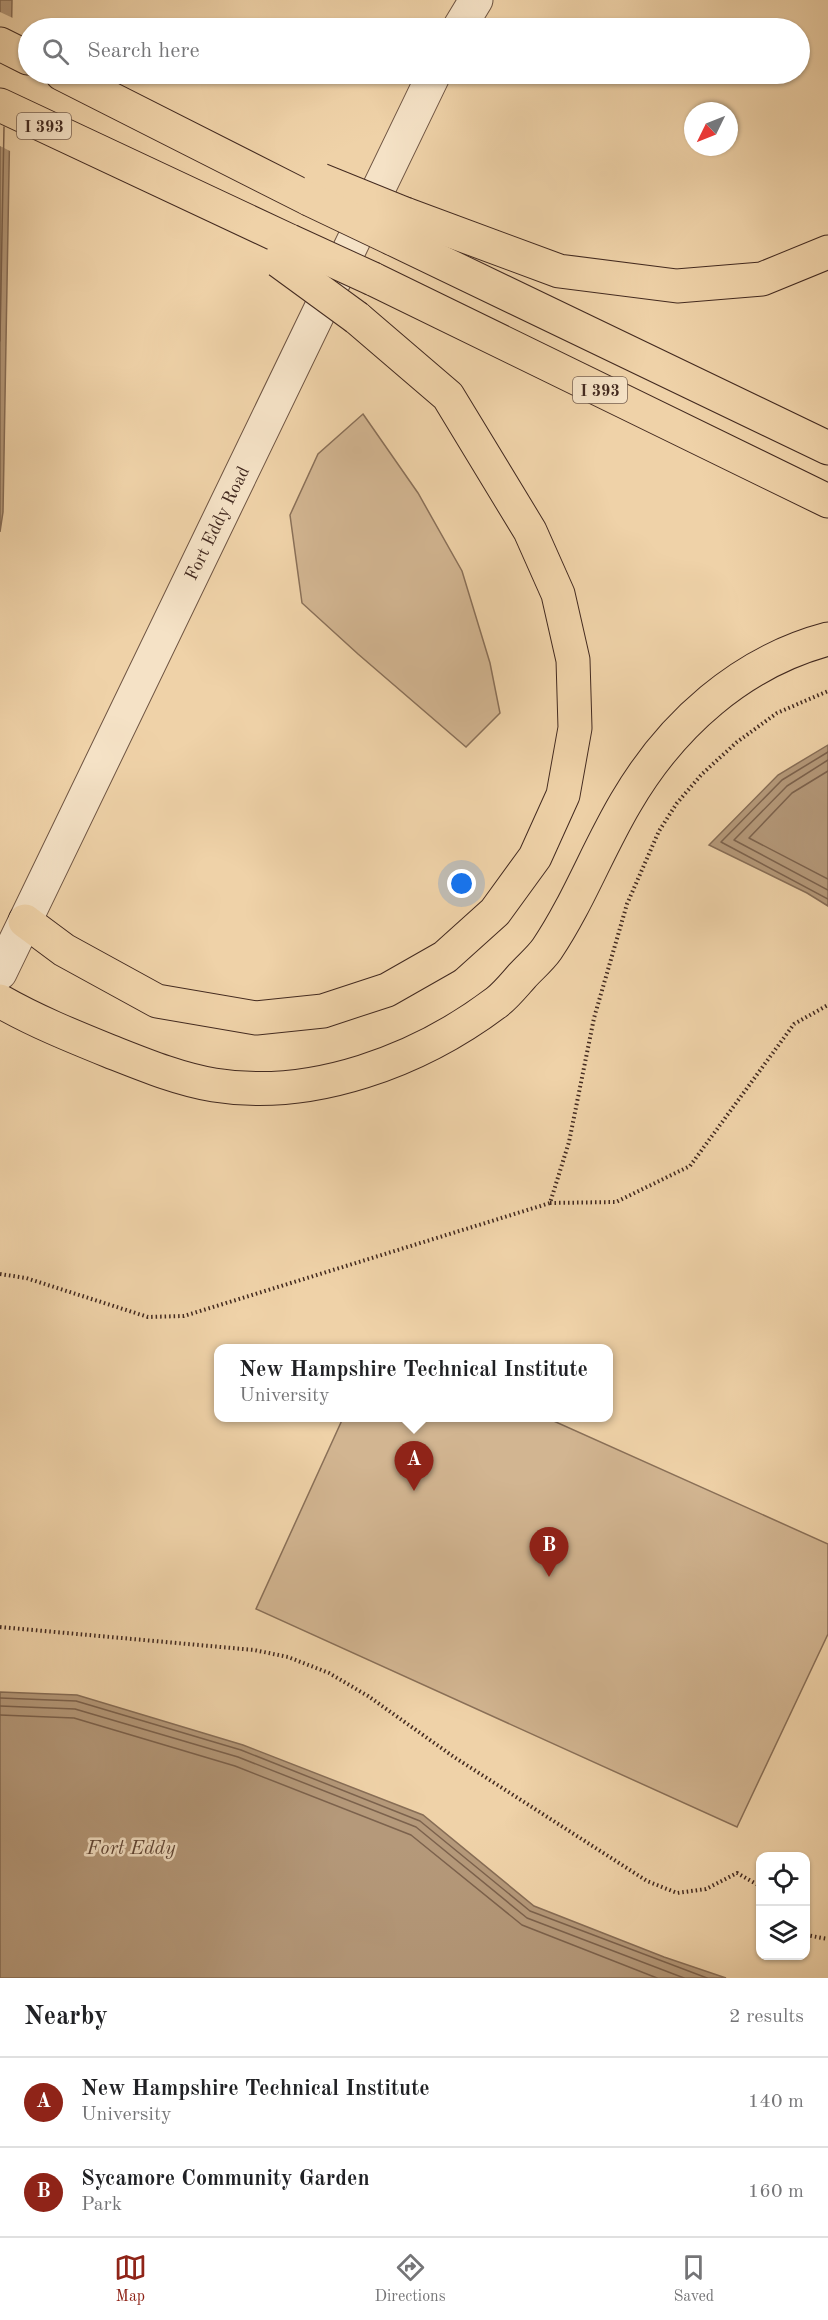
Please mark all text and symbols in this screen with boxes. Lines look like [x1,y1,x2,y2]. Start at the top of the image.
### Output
search box [18,18,810,84]
icon: search [39,35,72,68]
text: Search here [87,40,200,62]
north arrow [684,102,738,156]
road number: I 393 [17,113,71,139]
road number: I 393 [573,377,627,403]
street label: Fort Eddy Road [183,464,253,583]
your location [447,869,476,898]
popup [214,1344,613,1422]
text: New Hampshire Technical Institute [239,1359,588,1381]
text: University [239,1386,330,1406]
pin: A [394,1442,434,1491]
pin: B [530,1528,568,1577]
water label: Fort Eddy [86,1839,176,1859]
map controls [756,1852,810,1960]
button: locate [756,1852,810,1906]
button: layers [756,1906,810,1960]
text: Nearby [24,2004,108,2030]
text: 2 results [729,2007,804,2027]
text: New Hampshire Technical Institute [81,2078,430,2100]
text: A [36,2092,51,2112]
text: 140 m [748,2092,804,2112]
text: University [81,2105,172,2125]
text: Sycamore Community Garden [81,2168,370,2190]
text: B [36,2182,51,2202]
text: 160 m [748,2182,804,2202]
text: Park [81,2195,122,2215]
tab: Map [114,2251,147,2307]
tab: Directions [375,2251,446,2307]
tab: Saved [673,2251,714,2307]

